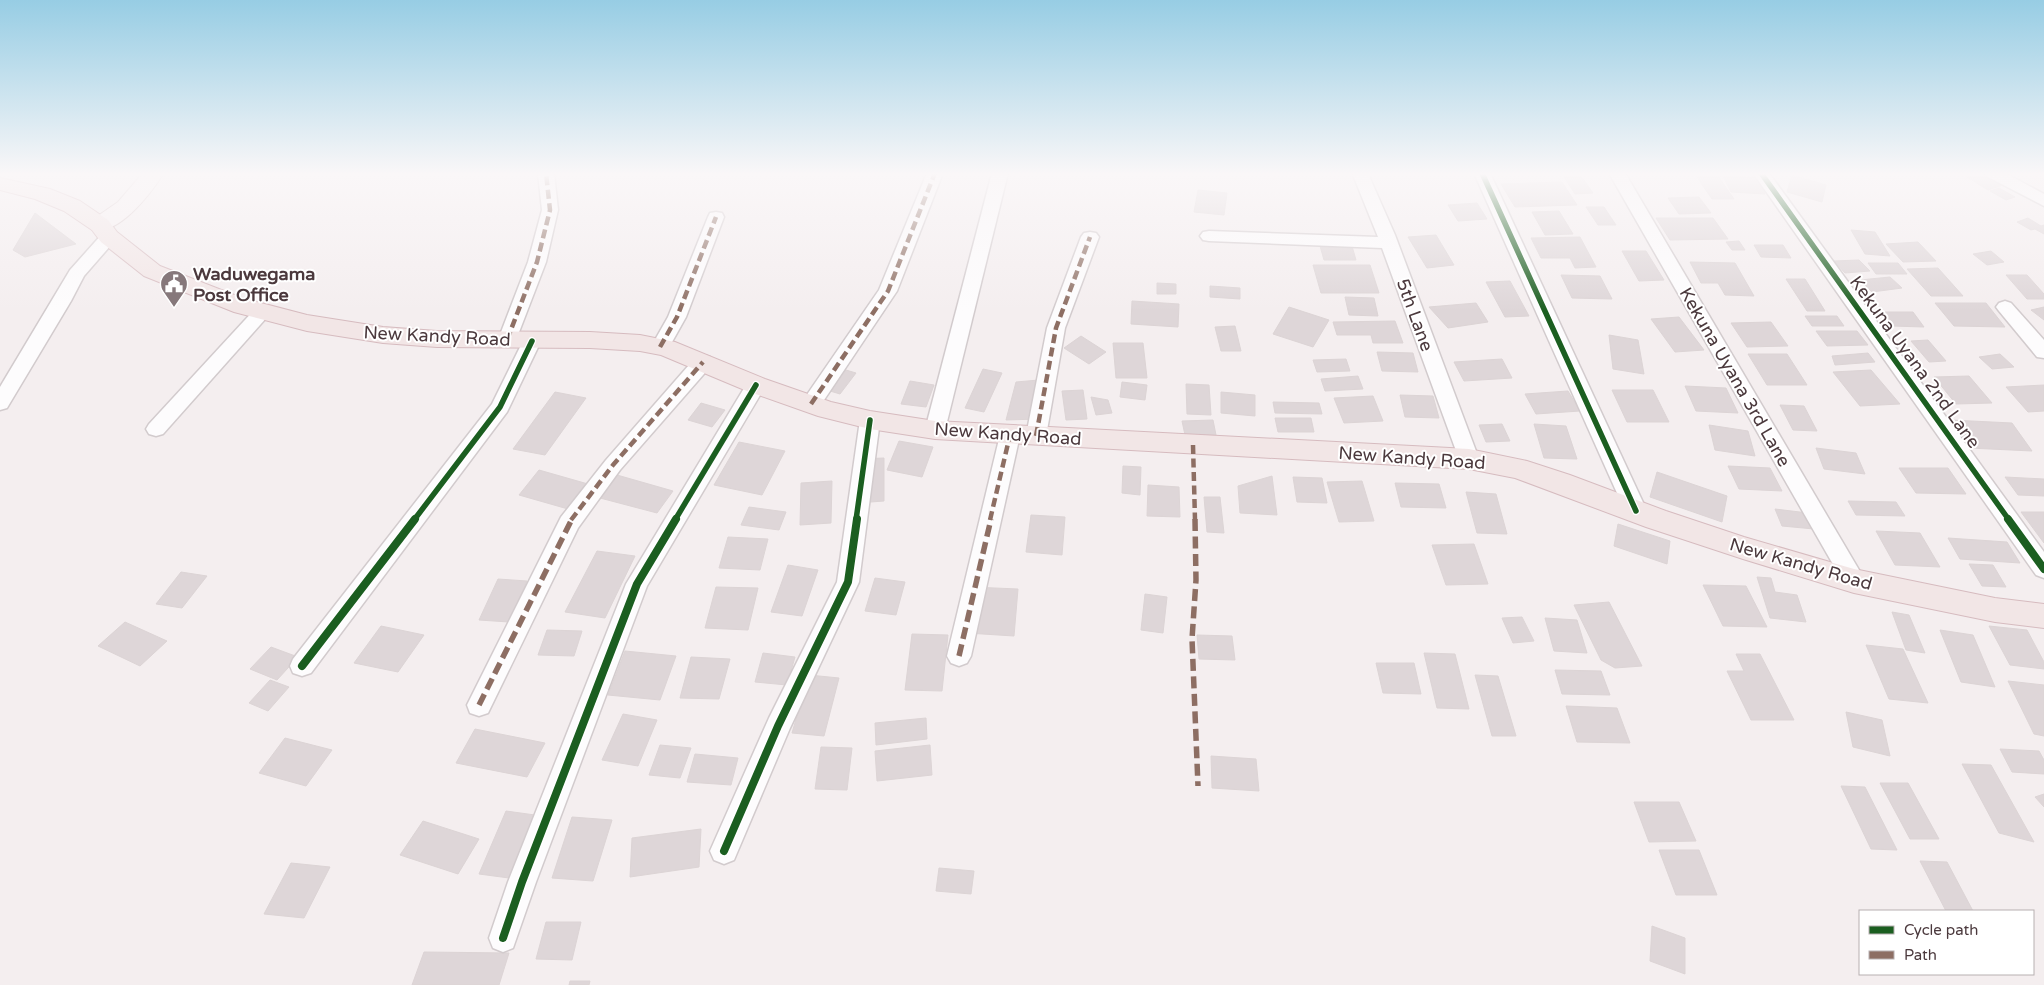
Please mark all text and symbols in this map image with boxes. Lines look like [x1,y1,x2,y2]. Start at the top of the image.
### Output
place label: Waduwegama Post Office [193,263,315,306]
public building icon: Waduwegama Post Office [159,269,189,308]
street label: Kekuna Uyana 2nd Lane [1845,272,1985,452]
street label: 5th Lane [1392,276,1438,354]
street label: Kekuna Uyana 3rd Lane [1675,283,1795,471]
street label: New Kandy Road [363,321,511,351]
street label: New Kandy Road [934,418,1082,450]
street label: New Kandy Road [1338,442,1486,474]
street label: New Kandy Road [1727,533,1875,595]
legend [1859,910,2034,975]
text: Cycle path [1904,921,1978,939]
text: Path [1904,946,1937,964]

